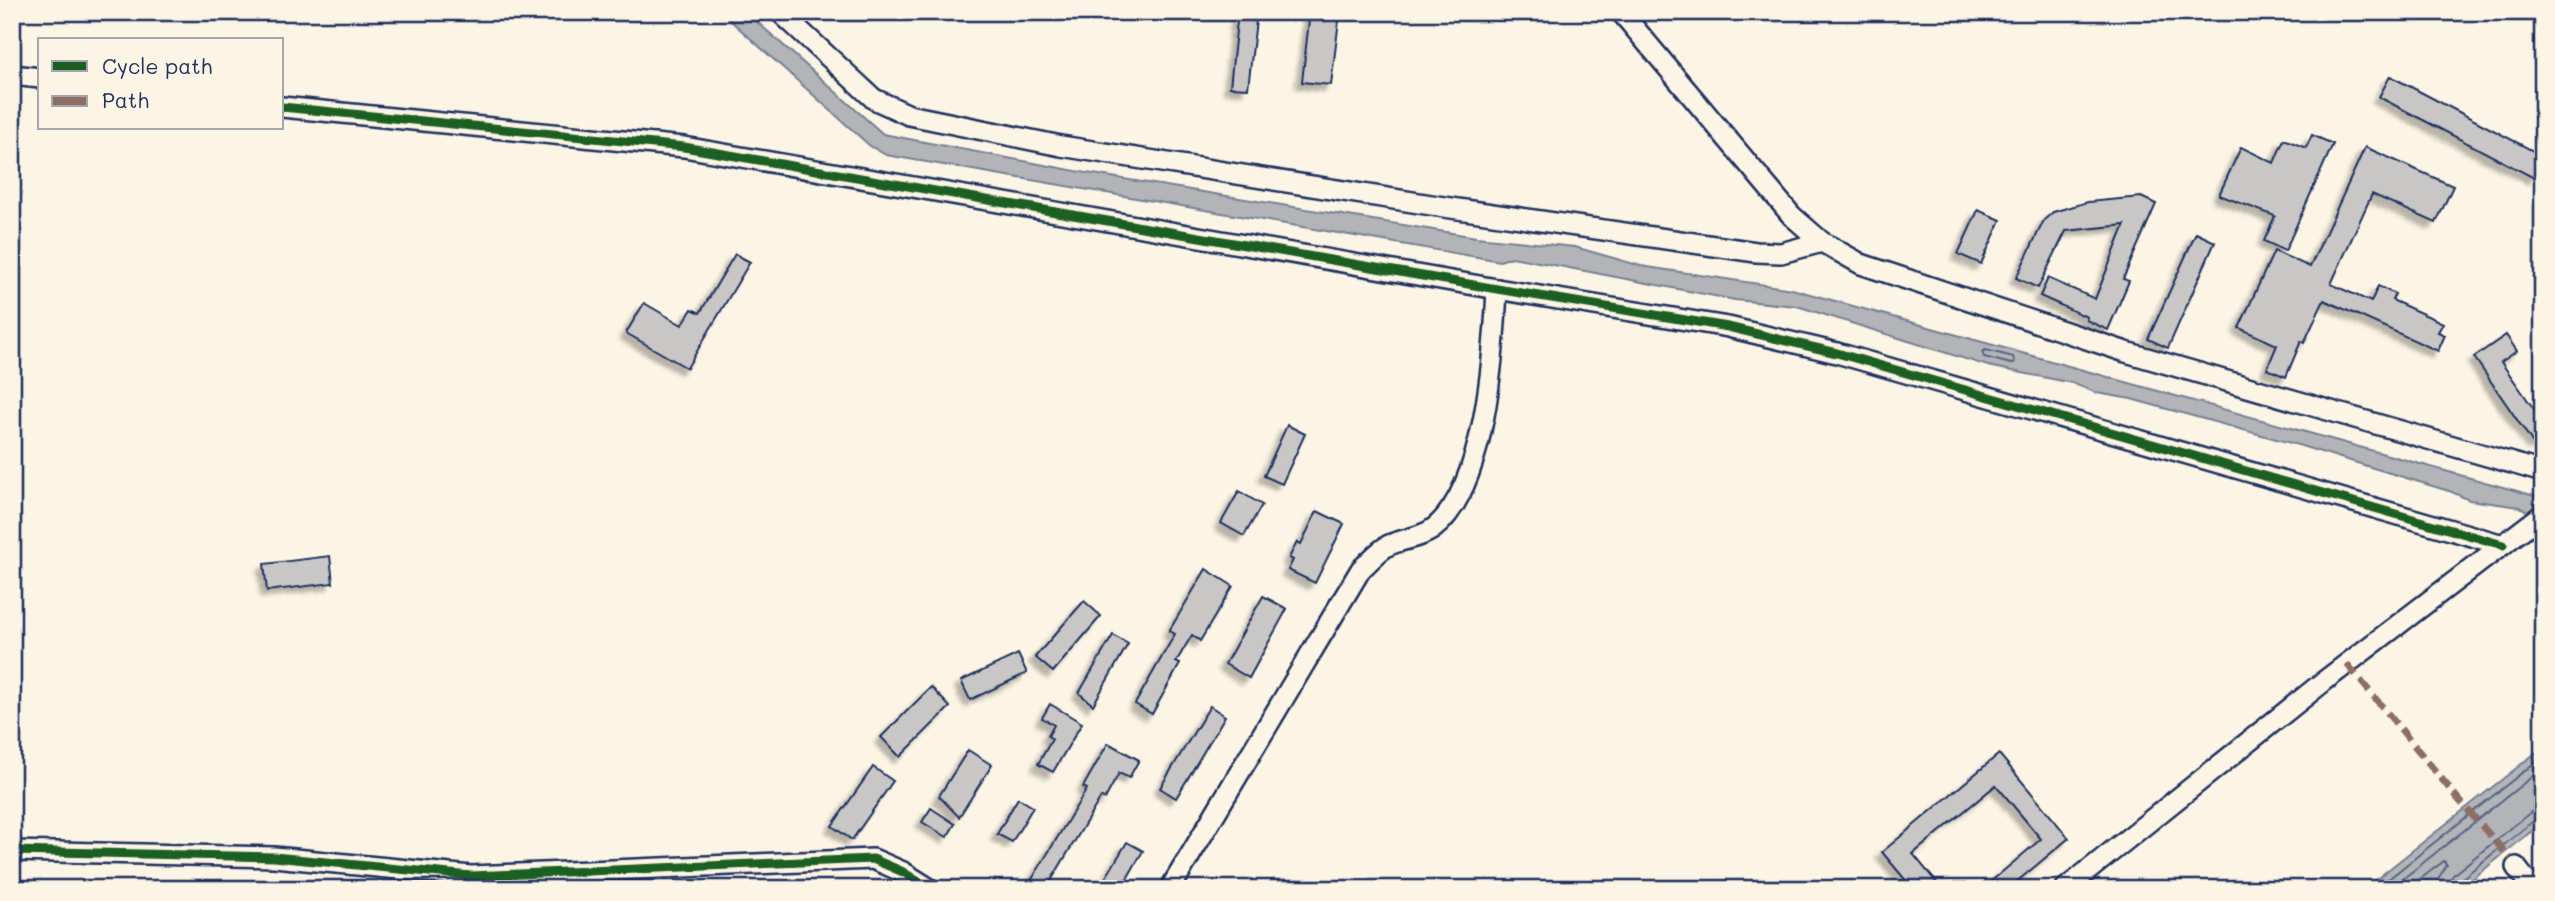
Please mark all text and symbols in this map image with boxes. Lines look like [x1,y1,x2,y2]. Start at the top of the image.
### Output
legend [38,38,284,130]
text: Cycle path [102,52,212,79]
text: Path [102,86,149,113]

